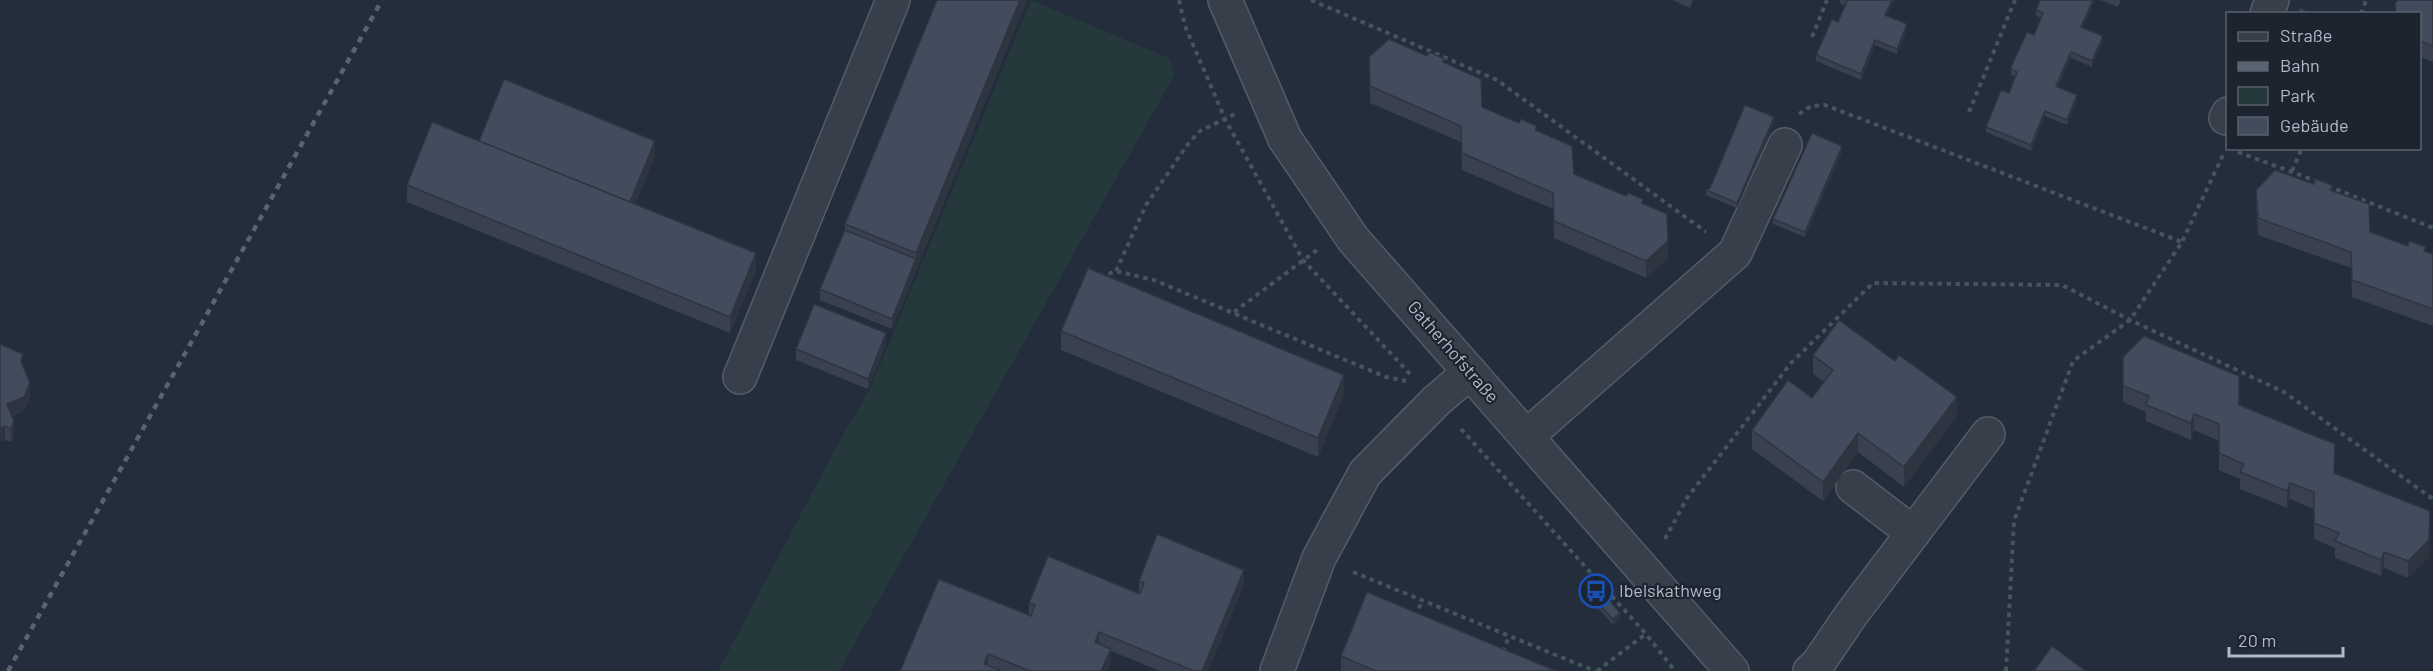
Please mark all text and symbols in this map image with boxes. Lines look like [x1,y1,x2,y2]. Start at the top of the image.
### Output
legend [2226,12,2421,150]
text: Straße [2280,24,2332,46]
text: Bahn [2280,54,2320,76]
text: Park [2280,84,2315,106]
text: Gebäude [2280,114,2349,136]
street label: Gatherhofstraße [1403,296,1504,407]
bus stop icon: Ibelskathweg [1578,573,1614,609]
place label: Ibelskathweg [1619,579,1722,601]
scale bar [2229,620,2343,658]
text: 20 m [2238,629,2276,651]

